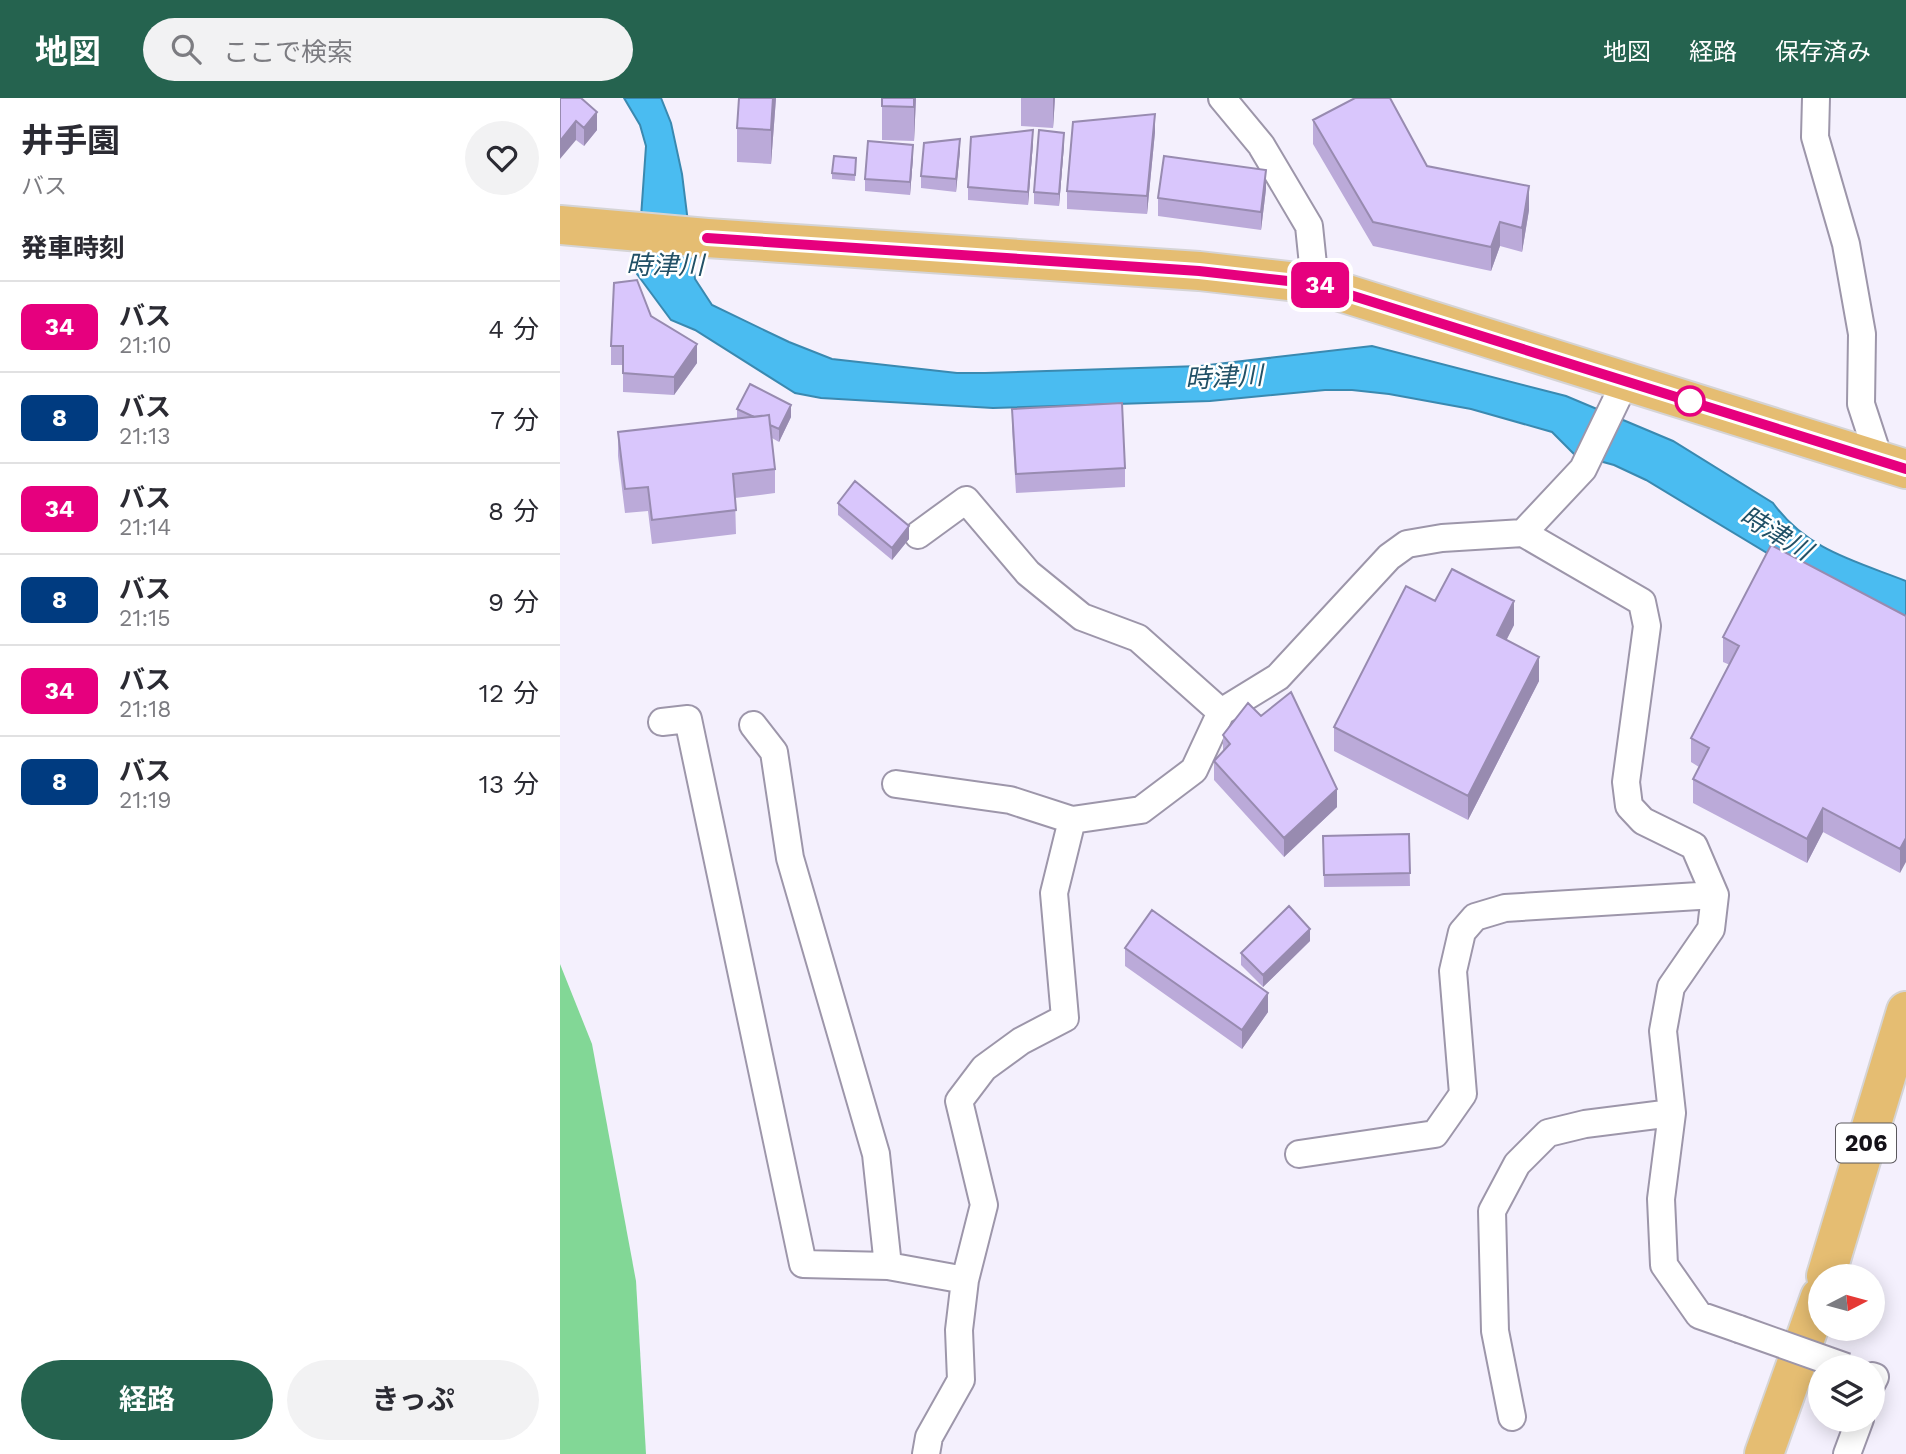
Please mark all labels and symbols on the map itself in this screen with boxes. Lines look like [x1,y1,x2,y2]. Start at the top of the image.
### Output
water label: 時津川 [626,250,707,280]
line badge: 34 [1288,262,1352,308]
water label: 時津川 [1184,360,1267,394]
unlabelled marker [1675,386,1705,416]
water label: 時津川 [1735,500,1820,567]
road number: 206 [1836,1124,1896,1162]
north arrow [1808,1264,1885,1340]

